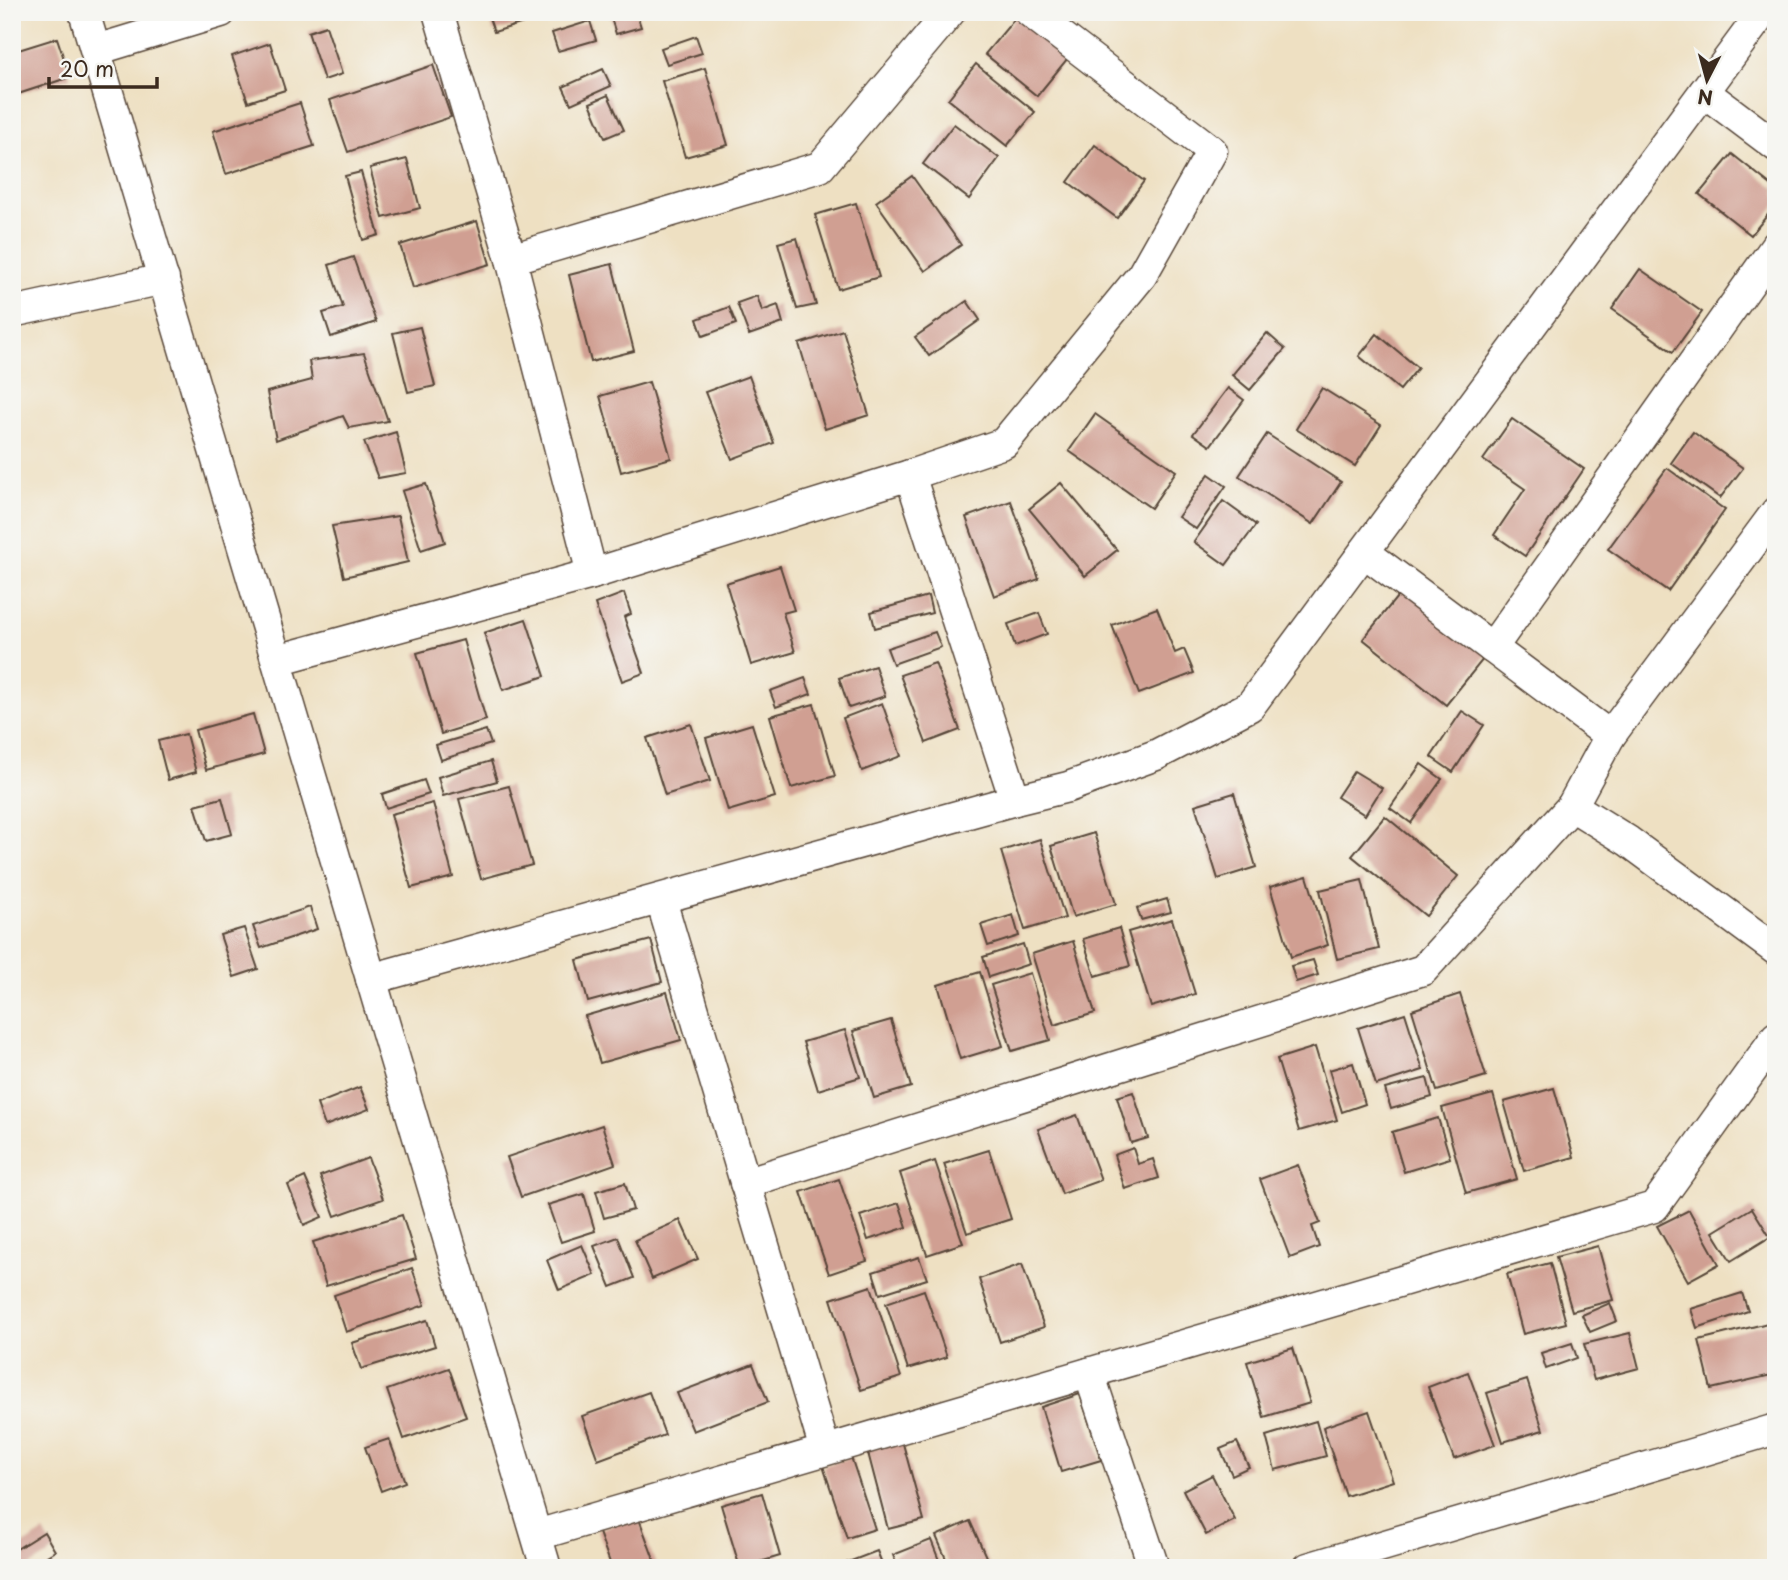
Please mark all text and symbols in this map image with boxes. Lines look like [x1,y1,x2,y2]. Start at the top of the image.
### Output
scale bar [49,46,158,90]
north arrow [1672,46,1742,116]
text: 20 m [60,52,114,84]
text: N [1696,83,1714,113]

